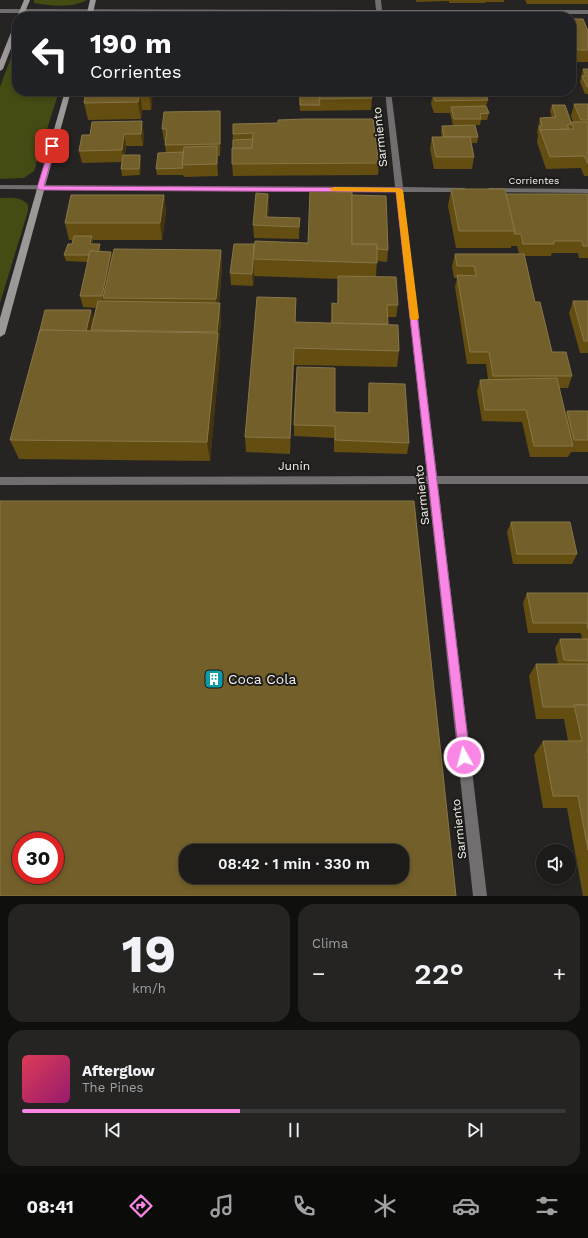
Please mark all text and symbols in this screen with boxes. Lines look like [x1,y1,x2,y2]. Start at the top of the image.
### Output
text: 190 m [90,27,172,60]
icon: left [24,28,76,80]
text: Corrientes [90,61,181,82]
street label: Sarmiento [370,106,390,168]
pin [35,129,69,163]
icon: arrive [41,135,63,157]
street label: Corrientes [509,175,559,186]
street label: Junín [278,459,310,473]
street label: Sarmiento [412,464,432,526]
building icon: Coca Cola [203,668,225,690]
place label: Coca Cola [228,671,297,687]
position arrow [443,736,485,778]
street label: Sarmiento [449,798,469,860]
speed limit sign: 30 [12,832,64,884]
map controls [536,844,576,884]
button: sound [536,844,576,884]
text: 08:42 · 1 min · 330 m [218,855,370,873]
text: 19 [122,924,176,985]
text: Clima [312,936,348,951]
text: 22° [414,956,464,991]
text: − [312,961,325,986]
text: + [553,961,566,986]
text: km/h [132,981,166,996]
text: Afterglow [82,1062,155,1080]
text: The Pines [82,1080,143,1095]
icon: previous [102,1119,124,1141]
icon: pause [283,1119,305,1141]
icon: next [464,1119,486,1141]
icon: directions [127,1192,155,1220]
icon: music [208,1192,236,1220]
icon: phone [290,1192,318,1220]
icon: climate [371,1192,399,1220]
icon: car [452,1192,480,1220]
icon: filters [533,1192,561,1220]
text: 08:41 [27,1196,74,1217]

